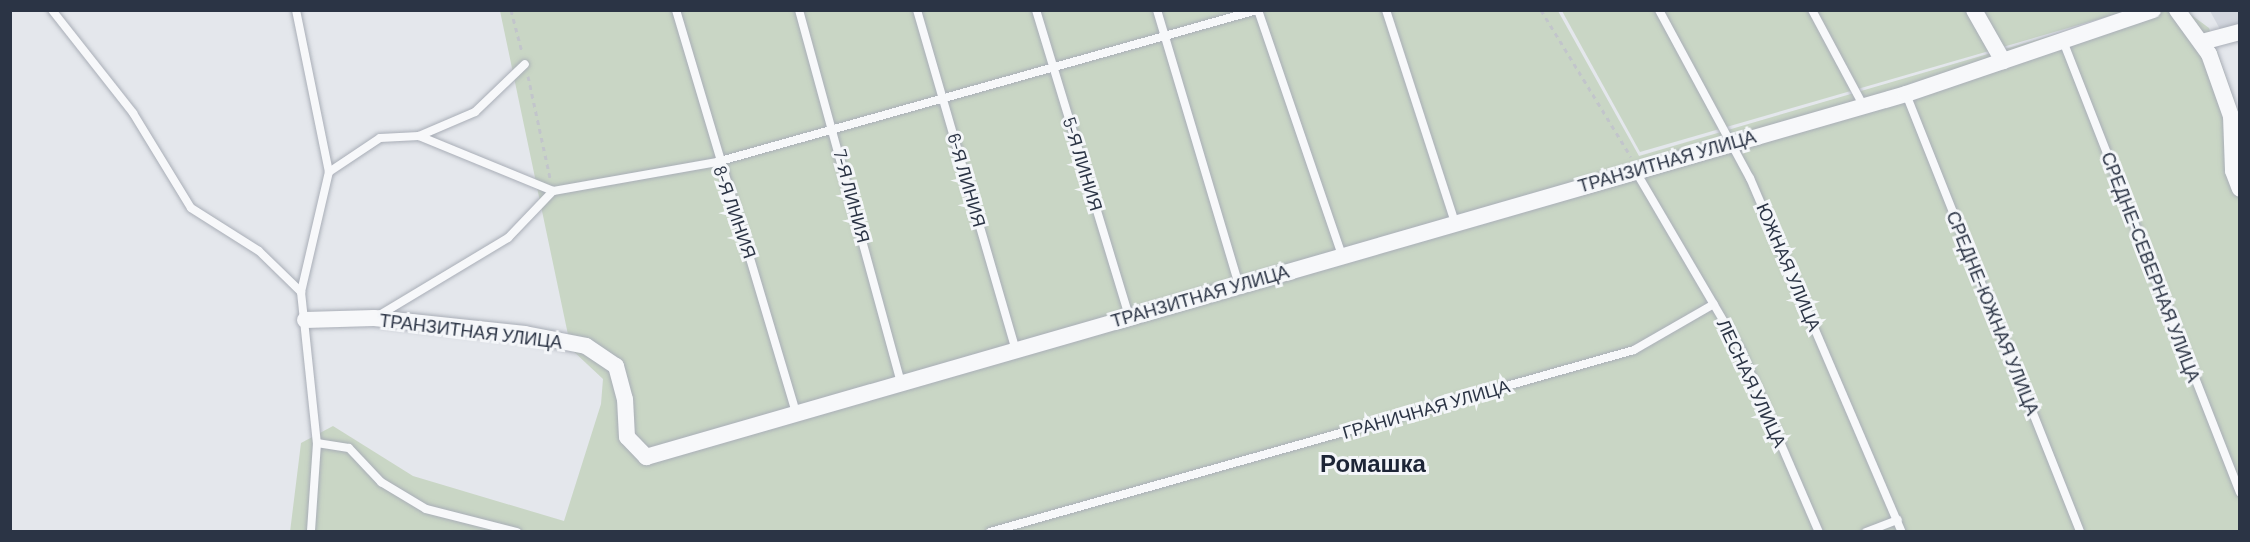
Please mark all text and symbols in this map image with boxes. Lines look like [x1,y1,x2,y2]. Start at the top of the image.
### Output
street label: 5-Я ЛИНИЯ [1059,115,1107,213]
street label: ТРАНЗИТНАЯ УЛИЦА [1576,125,1758,197]
street label: 6-Я ЛИНИЯ [943,131,991,229]
street label: 7-Я ЛИНИЯ [829,147,875,245]
street label: СРЕДНЕ-СЕВЕРНАЯ УЛИЦА [2097,149,2205,385]
street label: 8-Я ЛИНИЯ [709,163,761,261]
street label: ЮЖНАЯ УЛИЦА [1752,200,1826,334]
street label: СРЕДНЕ-ЮЖНАЯ УЛИЦА [1942,208,2044,418]
street label: ТРАНЗИТНАЯ УЛИЦА [1109,260,1291,332]
street label: ТРАНЗИТНАЯ УЛИЦА [378,309,564,353]
street label: ЛЕСНАЯ УЛИЦА [1713,315,1791,451]
street label: ГРАНИЧНАЯ УЛИЦА [1340,375,1512,443]
district label: Ромашка [1320,449,1426,477]

